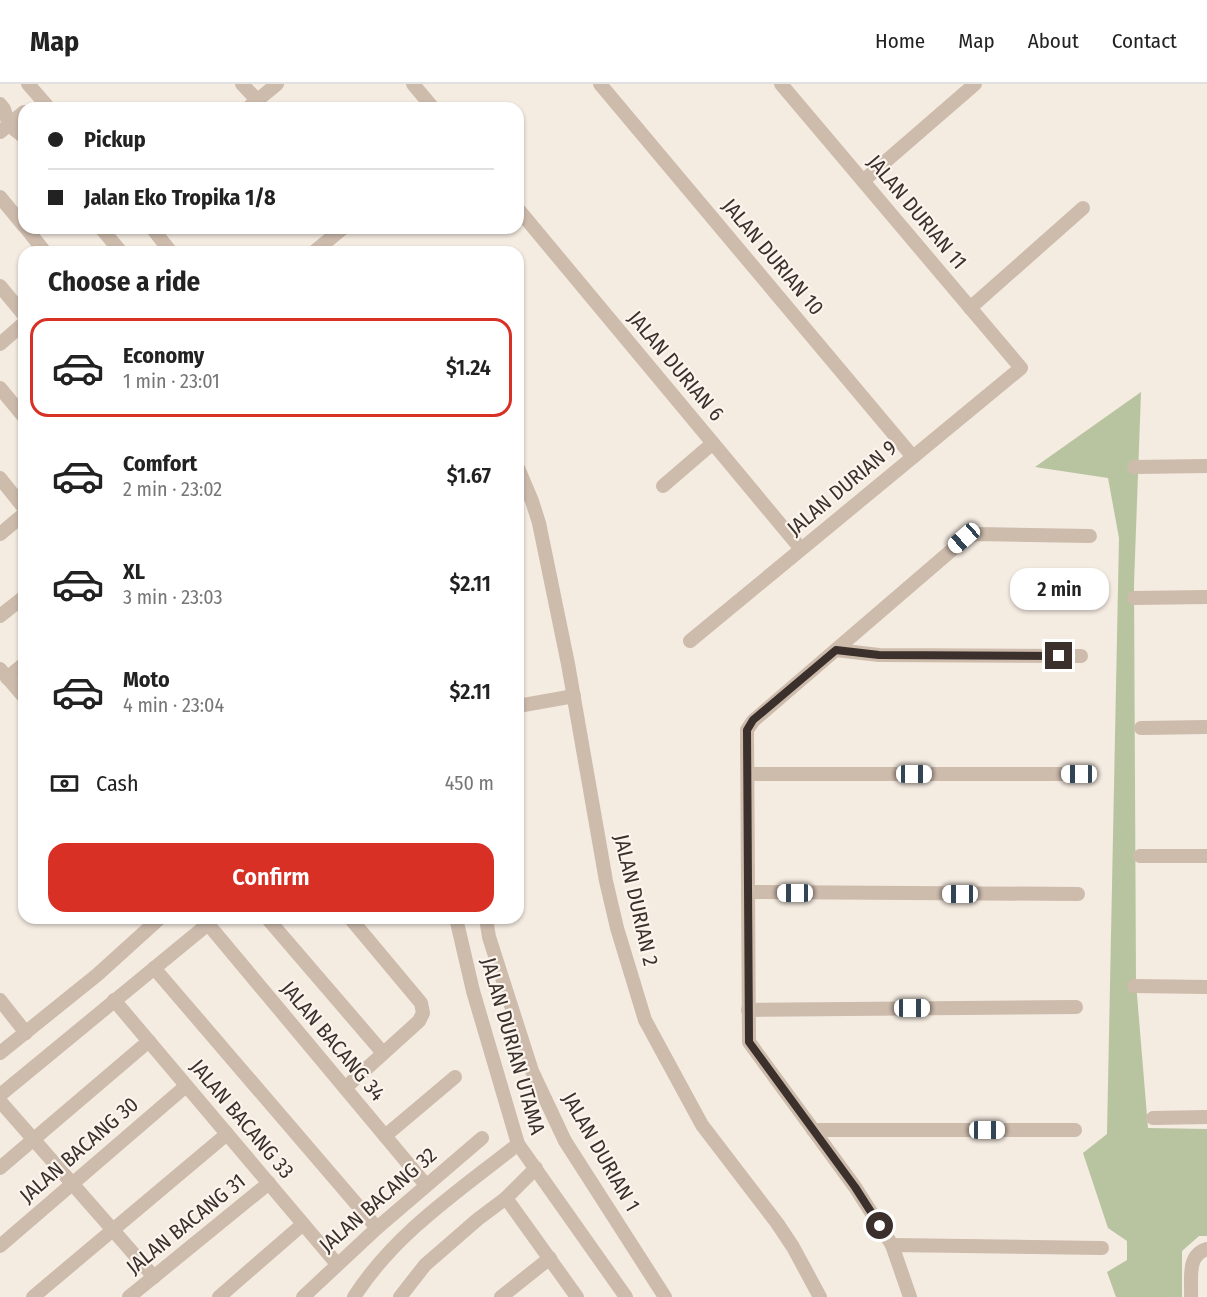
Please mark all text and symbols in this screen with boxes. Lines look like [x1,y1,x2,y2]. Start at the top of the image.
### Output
text: Map [30,25,79,58]
text: Home [875,28,925,54]
text: Map [958,28,995,54]
text: About [1028,28,1079,54]
text: Contact [1112,28,1177,54]
text: Pickup [84,126,146,153]
street label: JALAN DURIAN 11 [862,150,972,274]
text: Jalan Eko Tropika 1/8 [84,184,276,211]
street label: JALAN DURIAN 10 [717,193,829,321]
text: Choose a ride [48,266,200,298]
street label: JALAN DURIAN 6 [623,306,729,426]
icon: car [51,341,105,395]
text: Economy [123,342,204,369]
text: $1.24 [446,354,491,381]
text: 1 min · 23:01 [123,369,220,393]
street label: JALAN DURIAN 9 [782,435,902,541]
icon: car [51,449,105,503]
text: Comfort [123,450,197,477]
text: $1.67 [447,462,491,489]
text: 2 min · 23:02 [123,477,222,501]
car [945,519,983,557]
icon: car [51,557,105,611]
text: XL [123,558,145,585]
callout: 2 min [1010,569,1108,611]
text: $2.11 [450,570,491,597]
text: 2 min [1037,577,1082,601]
text: 3 min · 23:03 [123,585,223,609]
route end [1045,642,1072,669]
icon: car [51,665,105,719]
text: Moto [123,666,170,693]
text: $2.11 [450,678,491,705]
text: 4 min · 23:04 [123,693,224,717]
car [896,765,932,783]
car [1061,765,1097,783]
icon: cash [48,767,81,800]
text: Cash [96,770,139,797]
text: 450 m [445,771,494,795]
street label: JALAN DURIAN 2 [608,832,664,968]
button: Confirm [48,843,494,912]
car [777,884,813,902]
car [942,885,978,903]
street label: JALAN DURIAN UTAMA [475,954,551,1138]
street label: JALAN BACANG 34 [275,976,391,1106]
car [894,999,930,1017]
street label: JALAN BACANG 33 [185,1054,299,1184]
street label: JALAN DURIAN 1 [556,1088,646,1216]
street label: JALAN BACANG 30 [14,1091,144,1209]
car [969,1121,1005,1139]
street label: JALAN BACANG 32 [314,1142,442,1258]
street label: JALAN BACANG 31 [121,1168,251,1280]
route start [866,1212,893,1239]

